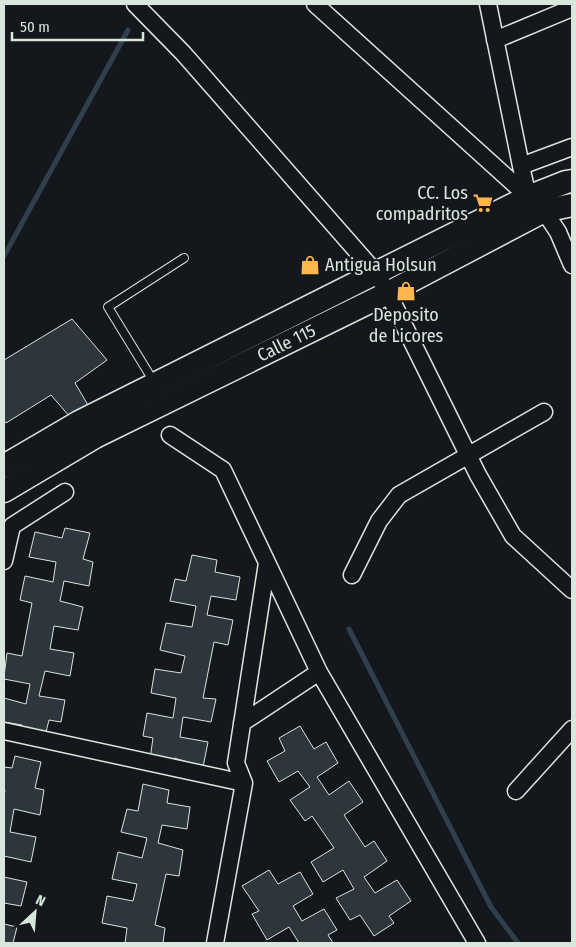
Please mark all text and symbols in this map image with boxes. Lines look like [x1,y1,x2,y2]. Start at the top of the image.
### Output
scale bar [12,10,144,42]
text: 50 m [20,18,50,36]
place label: CC. Los compadritos [376,182,468,225]
supermarket icon: CC. Los compadritos [472,192,494,214]
shop icon: Antigua Holsun [299,254,321,276]
place label: Antigua Holsun [325,254,437,276]
shop icon: Deposito de Licores [395,280,417,302]
place label: Deposito de Licores [369,304,444,347]
street label: Calle 115 [254,319,319,367]
north arrow [10,887,60,937]
text: N [33,891,48,910]

